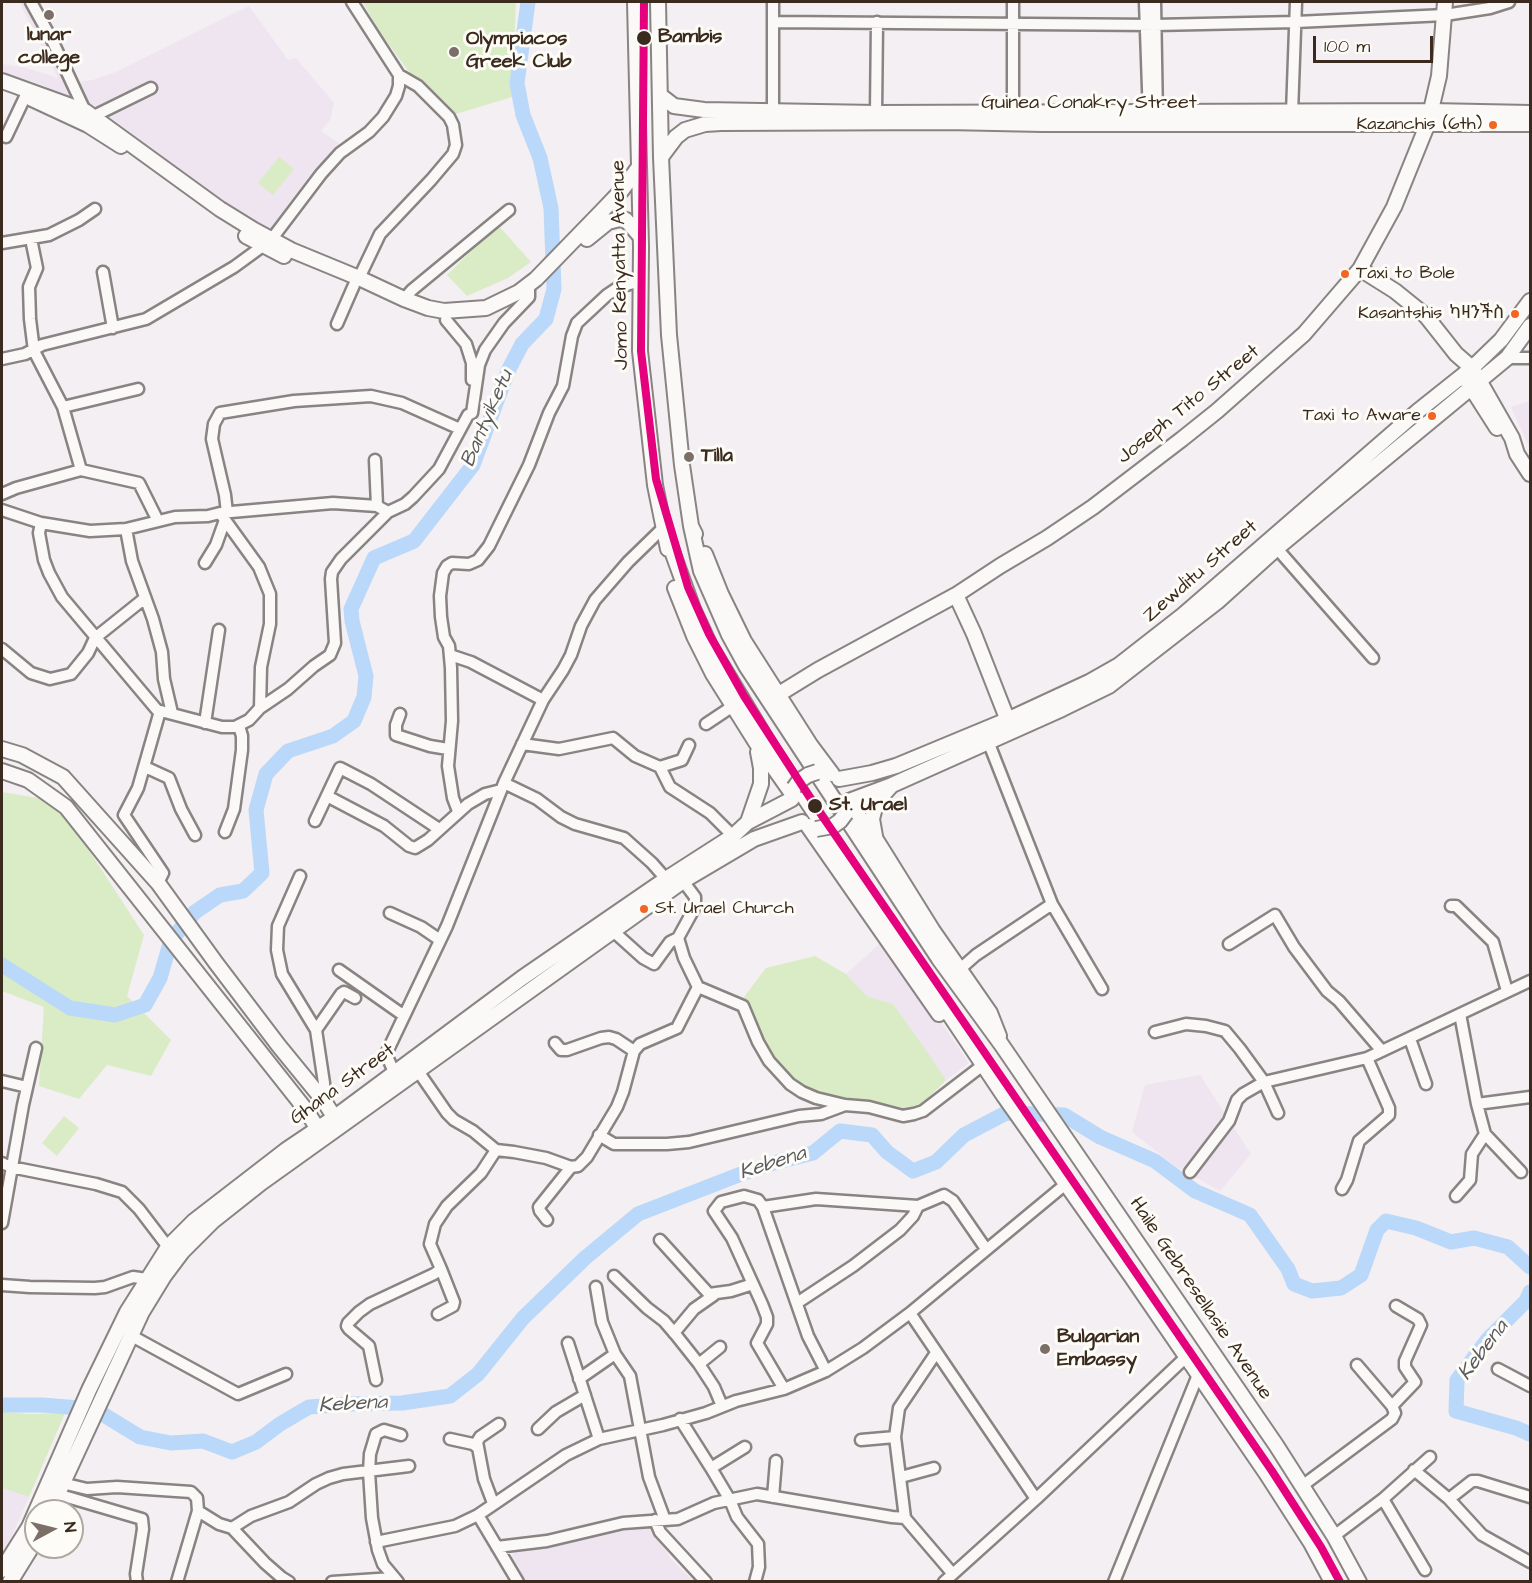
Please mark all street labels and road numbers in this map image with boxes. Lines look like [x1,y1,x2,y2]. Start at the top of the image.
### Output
street label: Guinea Conakry Street [981,92,1197,116]
street label: Jomo Kenyatta Avenue [607,160,635,370]
street label: Joseph Tito Street [1113,340,1265,470]
street label: Zewditu Street [1139,516,1263,628]
street label: Ghana Street [286,1039,400,1131]
street label: Haile Gebresellasie Avenue [1123,1193,1277,1405]

